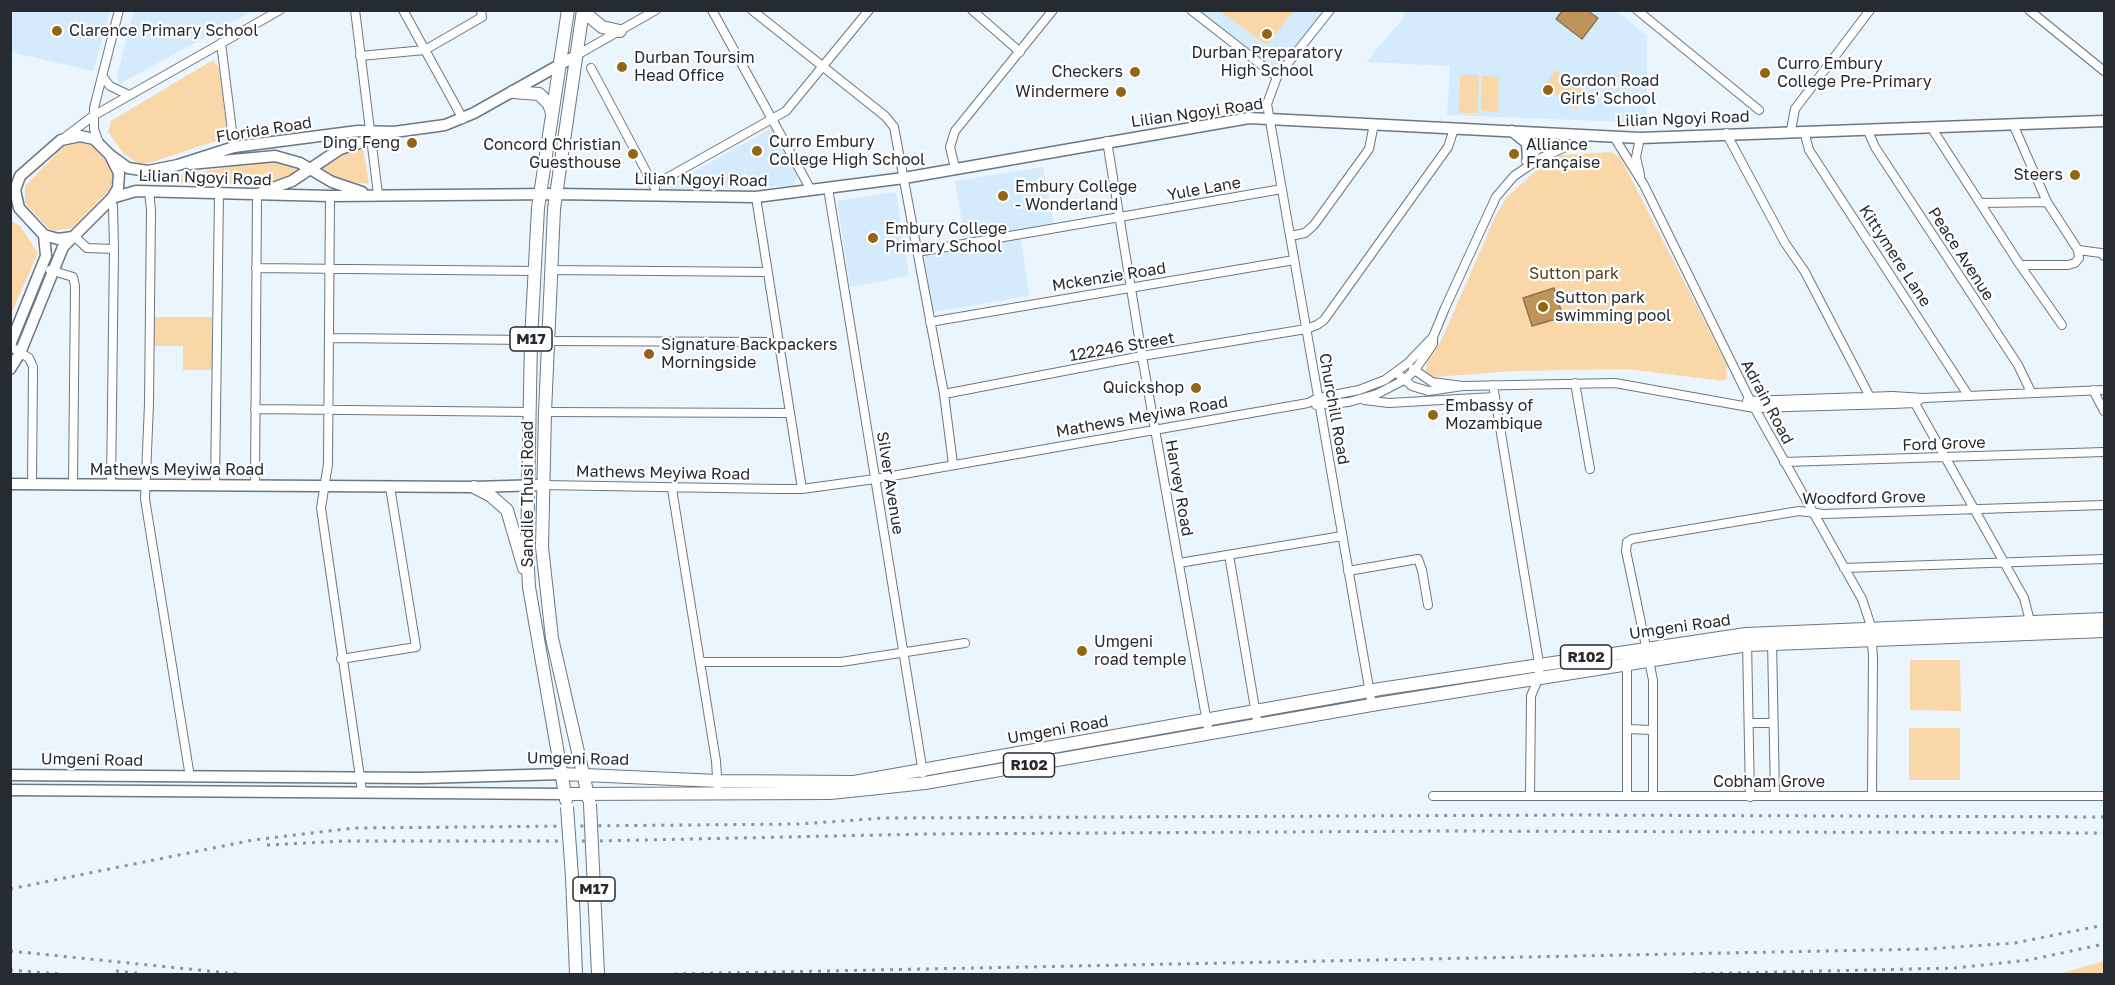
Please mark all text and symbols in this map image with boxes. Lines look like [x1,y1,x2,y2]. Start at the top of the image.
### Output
place label: Clarence Primary School [69,21,258,41]
marker: Clarence Primary School [50,24,64,38]
marker: Durban Preparatory High School [1260,27,1274,41]
place label: Durban Preparatory High School [1191,43,1343,81]
place label: Durban Toursim Head Office [634,48,755,86]
place label: Curro Embury College Pre-Primary [1777,54,1932,92]
marker: Durban Toursim Head Office [615,60,629,74]
place label: Checkers [1052,62,1123,82]
marker: Checkers [1128,65,1142,79]
marker: Curro Embury College Pre-Primary [1758,66,1772,80]
place label: Gordon Road Girls' School [1560,71,1659,109]
place label: Windermere [1015,82,1109,102]
marker: Gordon Road Girls' School [1541,83,1555,97]
marker: Windermere [1114,85,1128,99]
street label: Lilian Ngoyi Road [1130,94,1264,132]
street label: Lilian Ngoyi Road [1616,107,1750,131]
street label: Florida Road [215,113,313,147]
place label: Curro Embury College High School [769,132,925,170]
place label: Ding Feng [323,133,400,153]
place label: Concord Christian Guesthouse [483,135,621,173]
place label: Alliance Française [1526,135,1600,173]
marker: Ding Feng [405,136,419,150]
marker: Curro Embury College High School [750,144,764,158]
marker: Concord Christian Guesthouse [626,147,640,161]
marker: Alliance Française [1507,147,1521,161]
place label: Steers [2013,165,2063,185]
street label: Lilian Ngoyi Road [138,166,272,190]
marker: Steers [2068,168,2082,182]
street label: Lilian Ngoyi Road [634,169,768,191]
street label: Yule Lane [1166,173,1242,205]
place label: Embury College - Wonderland [1015,177,1137,215]
marker: Embury College - Wonderland [996,189,1010,203]
street label: Kittymere Lane [1855,202,1935,310]
street label: Peace Avenue [1924,204,1998,304]
place label: Embury College Primary School [885,219,1007,257]
marker: Embury College Primary School [866,231,880,245]
street label: Mckenzie Road [1051,259,1167,295]
park label: Sutton park [1529,264,1619,284]
place label: Sutton park swimming pool [1555,288,1671,326]
marker: Sutton park swimming pool [1536,300,1550,314]
road number: M17 [510,327,552,351]
street label: 122246 Street [1068,328,1176,366]
place label: Signature Backpackers Morningside [661,335,837,373]
marker: Signature Backpackers Morningside [642,347,656,361]
street label: Churchill Road [1315,352,1353,466]
street label: Adrain Road [1737,357,1797,447]
place label: Quickshop [1103,378,1184,398]
marker: Quickshop [1189,381,1203,395]
street label: Mathews Meyiwa Road [1055,392,1229,442]
place label: Embassy of Mozambique [1445,396,1543,434]
marker: Embassy of Mozambique [1426,408,1440,422]
street label: Sandile Thusi Road [518,421,538,567]
street label: Silver Avenue [872,430,908,536]
street label: Ford Grove [1902,433,1986,455]
street label: Harvey Road [1161,438,1197,538]
street label: Mathews Meyiwa Road [90,460,264,480]
street label: Mathews Meyiwa Road [576,462,750,484]
street label: Woodford Grove [1802,487,1926,509]
street label: Umgeni Road [1628,610,1732,644]
place label: Umgeni road temple [1094,632,1186,670]
marker: Umgeni road temple [1075,644,1089,658]
road number: R102 [1560,645,1612,669]
street label: Umgeni Road [1006,712,1110,748]
street label: Umgeni Road [527,749,629,769]
street label: Umgeni Road [41,750,143,770]
road number: R102 [1004,753,1054,777]
street label: Cobham Grove [1713,772,1825,792]
road number: M17 [573,877,615,901]

